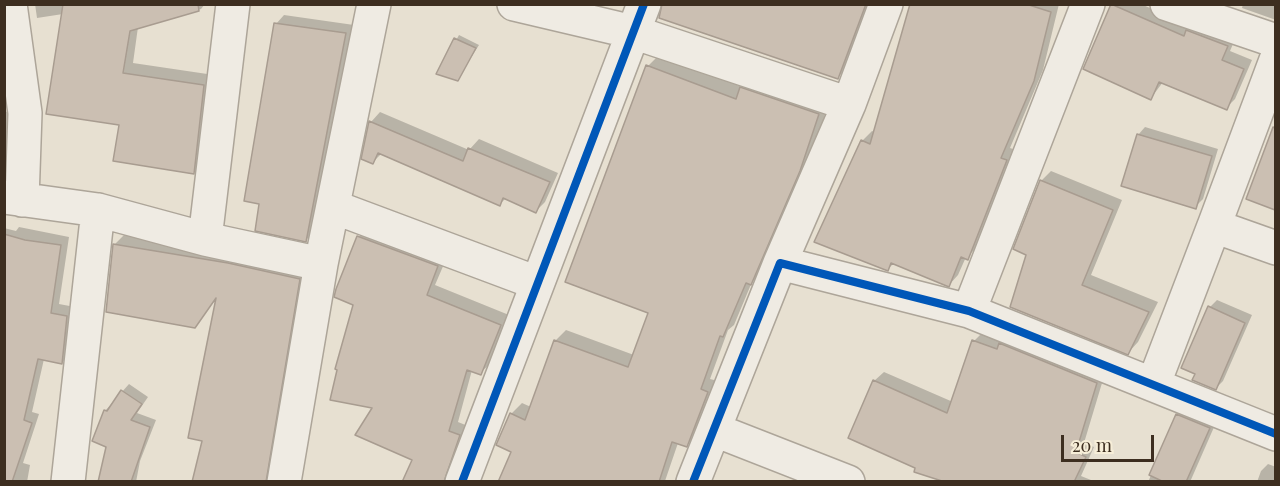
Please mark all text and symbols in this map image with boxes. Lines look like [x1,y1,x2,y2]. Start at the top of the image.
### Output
scale bar [1064,423,1157,461]
text: 20 m [1072,433,1112,457]

